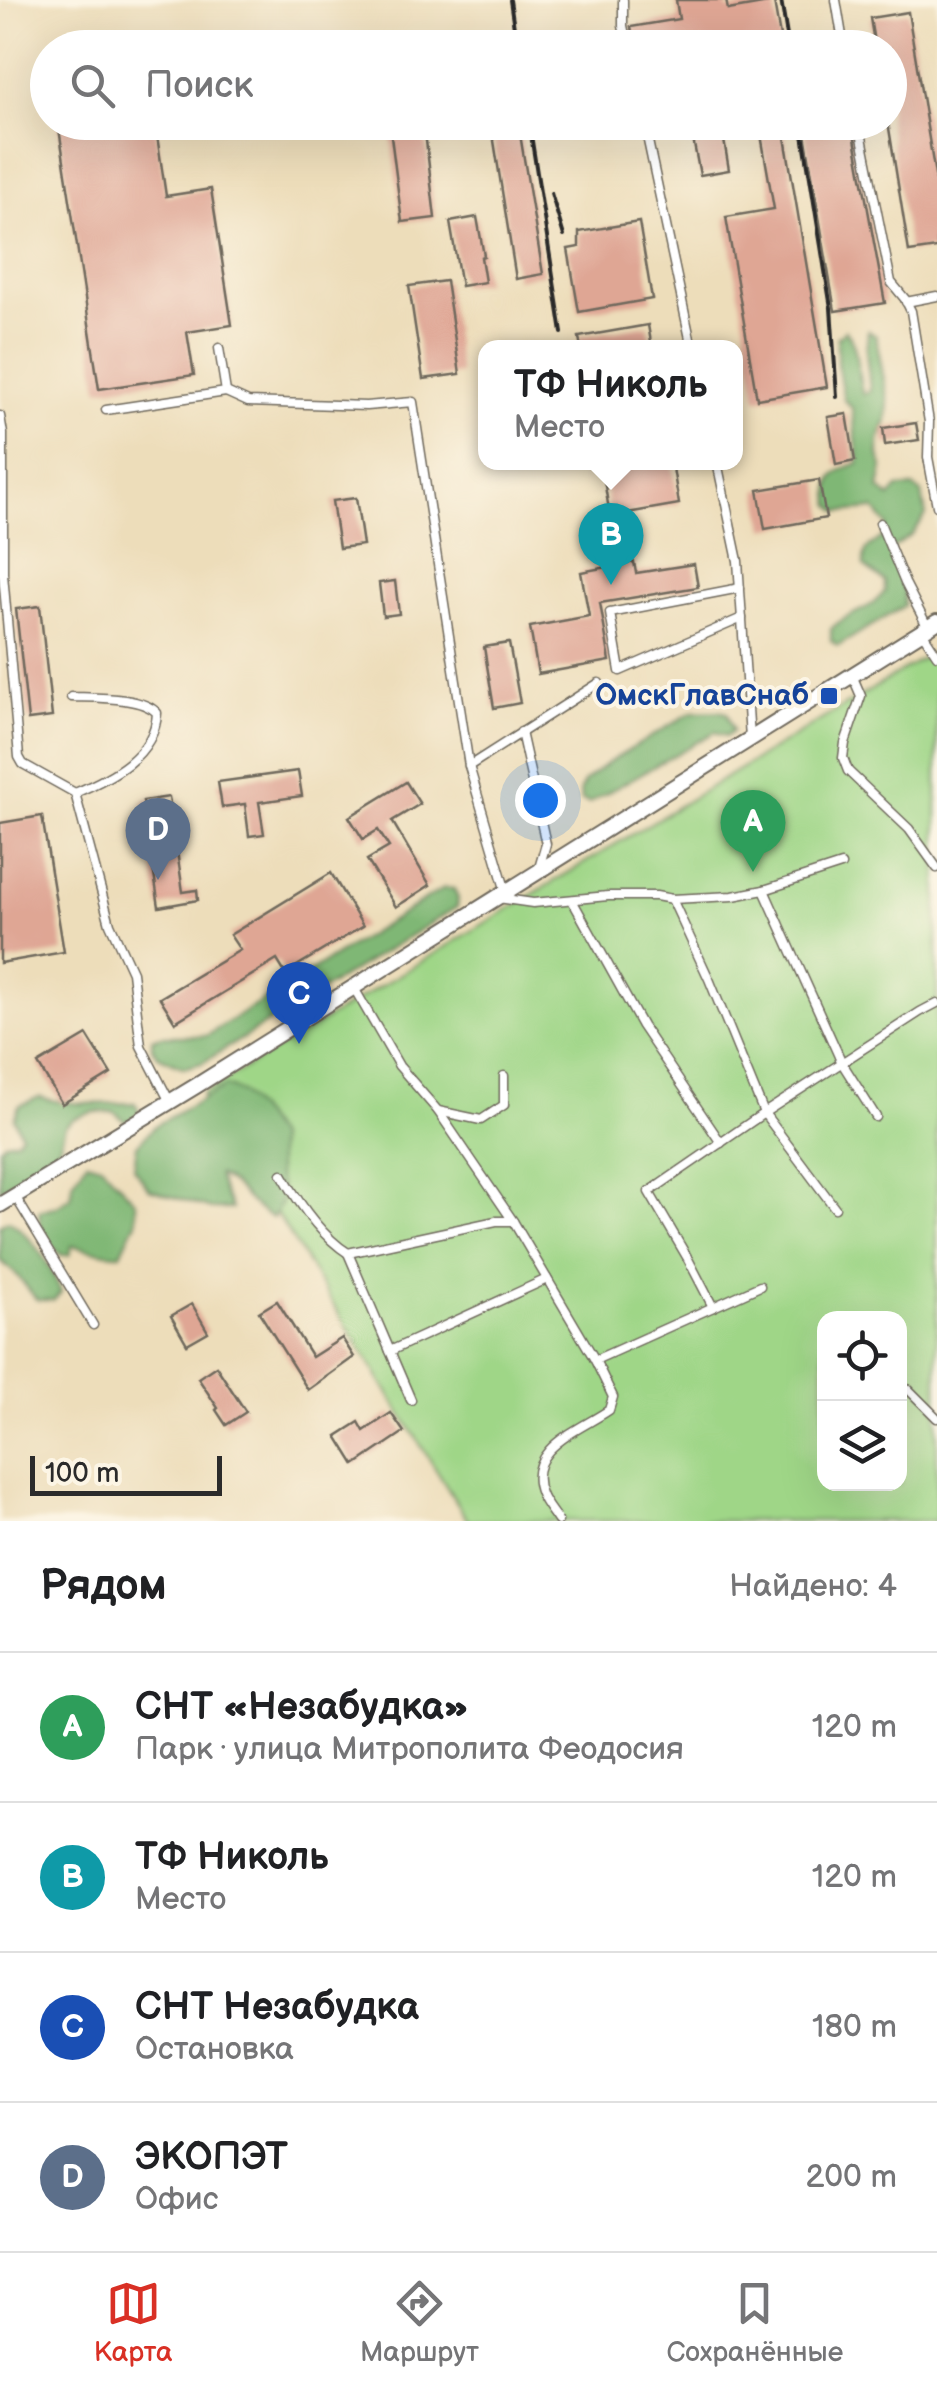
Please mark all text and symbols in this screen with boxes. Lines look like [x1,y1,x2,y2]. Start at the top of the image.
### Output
search box [30,30,907,140]
icon: search [65,58,120,113]
text: Поиск [145,63,253,108]
popup [478,340,743,470]
text: ТФ Николь [514,363,707,408]
text: Место [514,408,605,447]
pin: B [578,502,644,585]
place label: ОмскГлавСнаб [595,678,809,714]
marker: ОмскГлавСнаб [818,685,840,707]
your location [515,775,566,826]
pin: A [720,790,786,872]
pin: D [126,798,190,880]
pin: C [266,962,332,1044]
map controls [817,1311,907,1491]
button: locate [817,1311,907,1401]
button: layers [817,1401,907,1491]
scale bar [30,1451,222,1496]
text: 100 m [45,1457,119,1490]
text: Рядом [40,1561,167,1612]
text: Найдено: 4 [729,1567,897,1606]
text: СНТ «Незабудка» [135,1685,469,1730]
text: A [63,1708,82,1747]
text: 120 m [812,1708,897,1747]
text: Парк · улица Митрополита Феодосия [135,1730,684,1769]
text: ТФ Николь [135,1835,329,1880]
text: B [61,1858,84,1897]
text: 120 m [812,1858,897,1897]
text: Место [135,1880,226,1919]
text: СНТ Незабудка [135,1985,419,2030]
text: C [61,2008,84,2047]
text: 180 m [812,2008,897,2047]
text: Остановка [135,2030,294,2069]
text: ЭКОПЭТ [135,2135,288,2180]
text: D [61,2158,84,2197]
text: 200 m [805,2158,897,2197]
text: Офис [135,2180,218,2219]
tab: Карта [94,2276,173,2369]
tab: Маршрут [360,2276,479,2369]
tab: Сохранённые [666,2276,843,2369]

